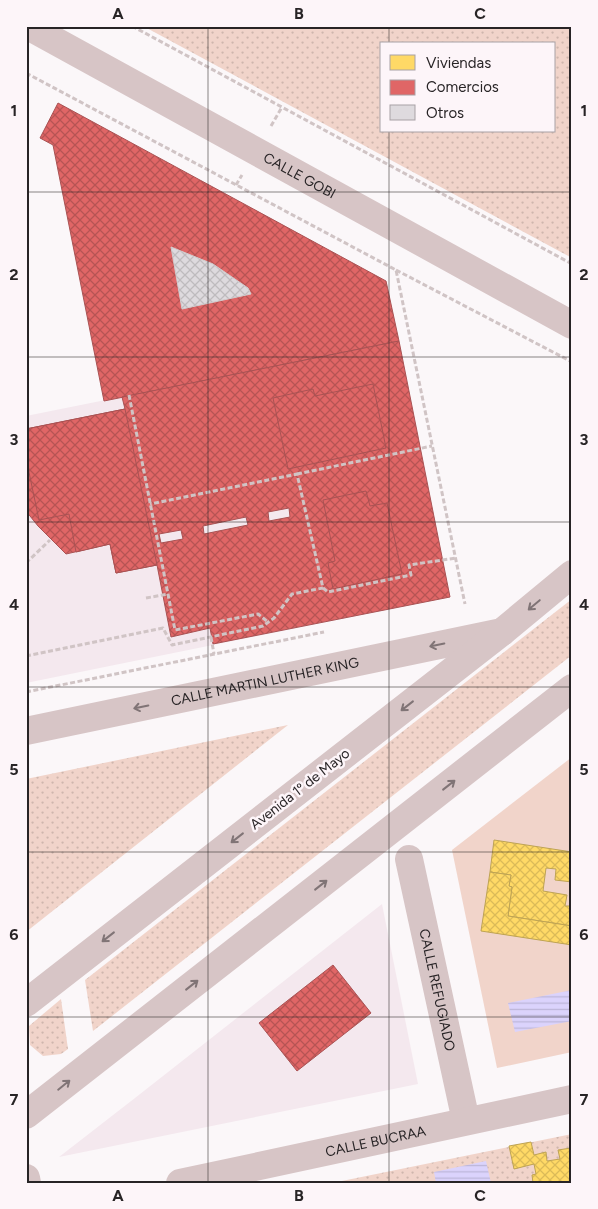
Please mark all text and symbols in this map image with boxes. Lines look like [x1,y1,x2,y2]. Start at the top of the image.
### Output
text: A [112,4,124,23]
text: B [294,4,304,23]
text: C [474,4,486,23]
legend [380,42,556,132]
text: Viviendas [426,54,491,72]
text: Comercios [426,78,499,96]
text: 1 [11,101,17,120]
text: 1 [581,101,587,120]
text: Otros [426,104,464,122]
street label: CALLE GOBI [261,149,339,202]
text: 2 [9,265,19,284]
text: 2 [579,265,589,284]
text: 3 [10,430,19,449]
text: 3 [580,430,589,449]
text: 4 [9,595,19,614]
text: 4 [579,595,589,614]
one-way arrow [528,600,541,611]
one-way arrow [430,641,446,651]
street label: CALLE MARTIN LUTHER KING [169,653,361,709]
one-way arrow [400,701,414,711]
one-way arrow [134,703,150,712]
street label: Avenida 1º de Mayo [247,745,353,833]
text: 5 [9,760,19,779]
text: 5 [579,760,589,779]
one-way arrow [442,780,455,791]
one-way arrow [231,832,244,843]
one-way arrow [314,880,327,891]
text: 6 [9,925,19,944]
text: 6 [579,925,589,944]
street label: CALLE REFUGIADO [416,927,459,1053]
one-way arrow [102,932,115,943]
one-way arrow [185,979,198,990]
one-way arrow [57,1079,70,1090]
text: 7 [10,1090,19,1109]
text: 7 [580,1090,589,1109]
street label: CALLE BUCRAA [324,1122,428,1160]
text: A [112,1186,124,1205]
text: B [294,1186,304,1205]
text: C [474,1186,486,1205]

